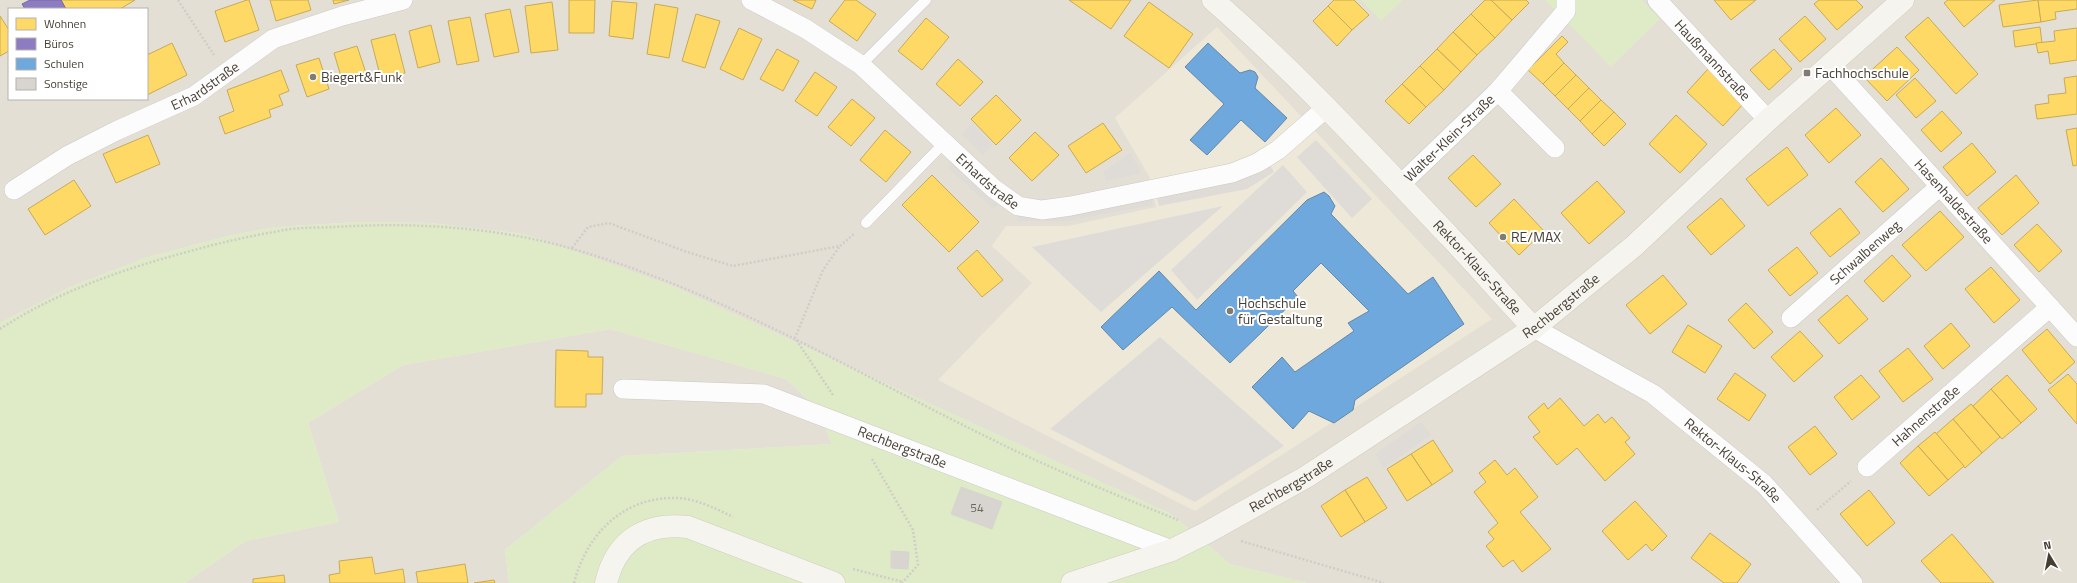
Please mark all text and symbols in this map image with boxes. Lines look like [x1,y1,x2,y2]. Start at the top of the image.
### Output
legend [8,8,148,100]
text: Wohnen [44,14,86,33]
street label: Haußmannstraße [1670,14,1756,105]
text: Büros [44,34,74,53]
text: Schulen [44,54,84,73]
street label: Erhardstraße [167,56,243,115]
place label: Fachhochschule [1815,62,1909,83]
place label: Biegert&Funk [321,66,402,87]
marker: Fachhochschule [1802,68,1812,78]
marker: Biegert&Funk [308,72,318,82]
text: Sonstige [44,74,88,93]
street label: Walter-Klein-Straße [1399,89,1499,186]
street label: Erhardstraße [952,148,1024,214]
street label: Hasenhaldestraße [1910,154,1998,248]
street label: Rektor-Klaus-Straße [1429,215,1527,319]
street label: Schwalbenweg [1825,215,1905,289]
place label: RE/MAX [1511,226,1561,247]
marker: RE/MAX [1498,232,1508,242]
street label: Rechbergstraße [1518,268,1604,343]
place label: Hochschule für Gestaltung [1238,292,1322,329]
marker: Hochschule für Gestaltung [1225,306,1235,316]
street label: Hahnenstraße [1887,380,1964,451]
street label: Rektor-Klaus-Straße [1680,412,1787,507]
street label: Rechbergstraße [855,420,950,473]
street label: Rechbergstraße [1245,451,1337,517]
house number: 54 [970,498,984,517]
north arrow [2029,535,2069,575]
text: N [2042,537,2052,554]

